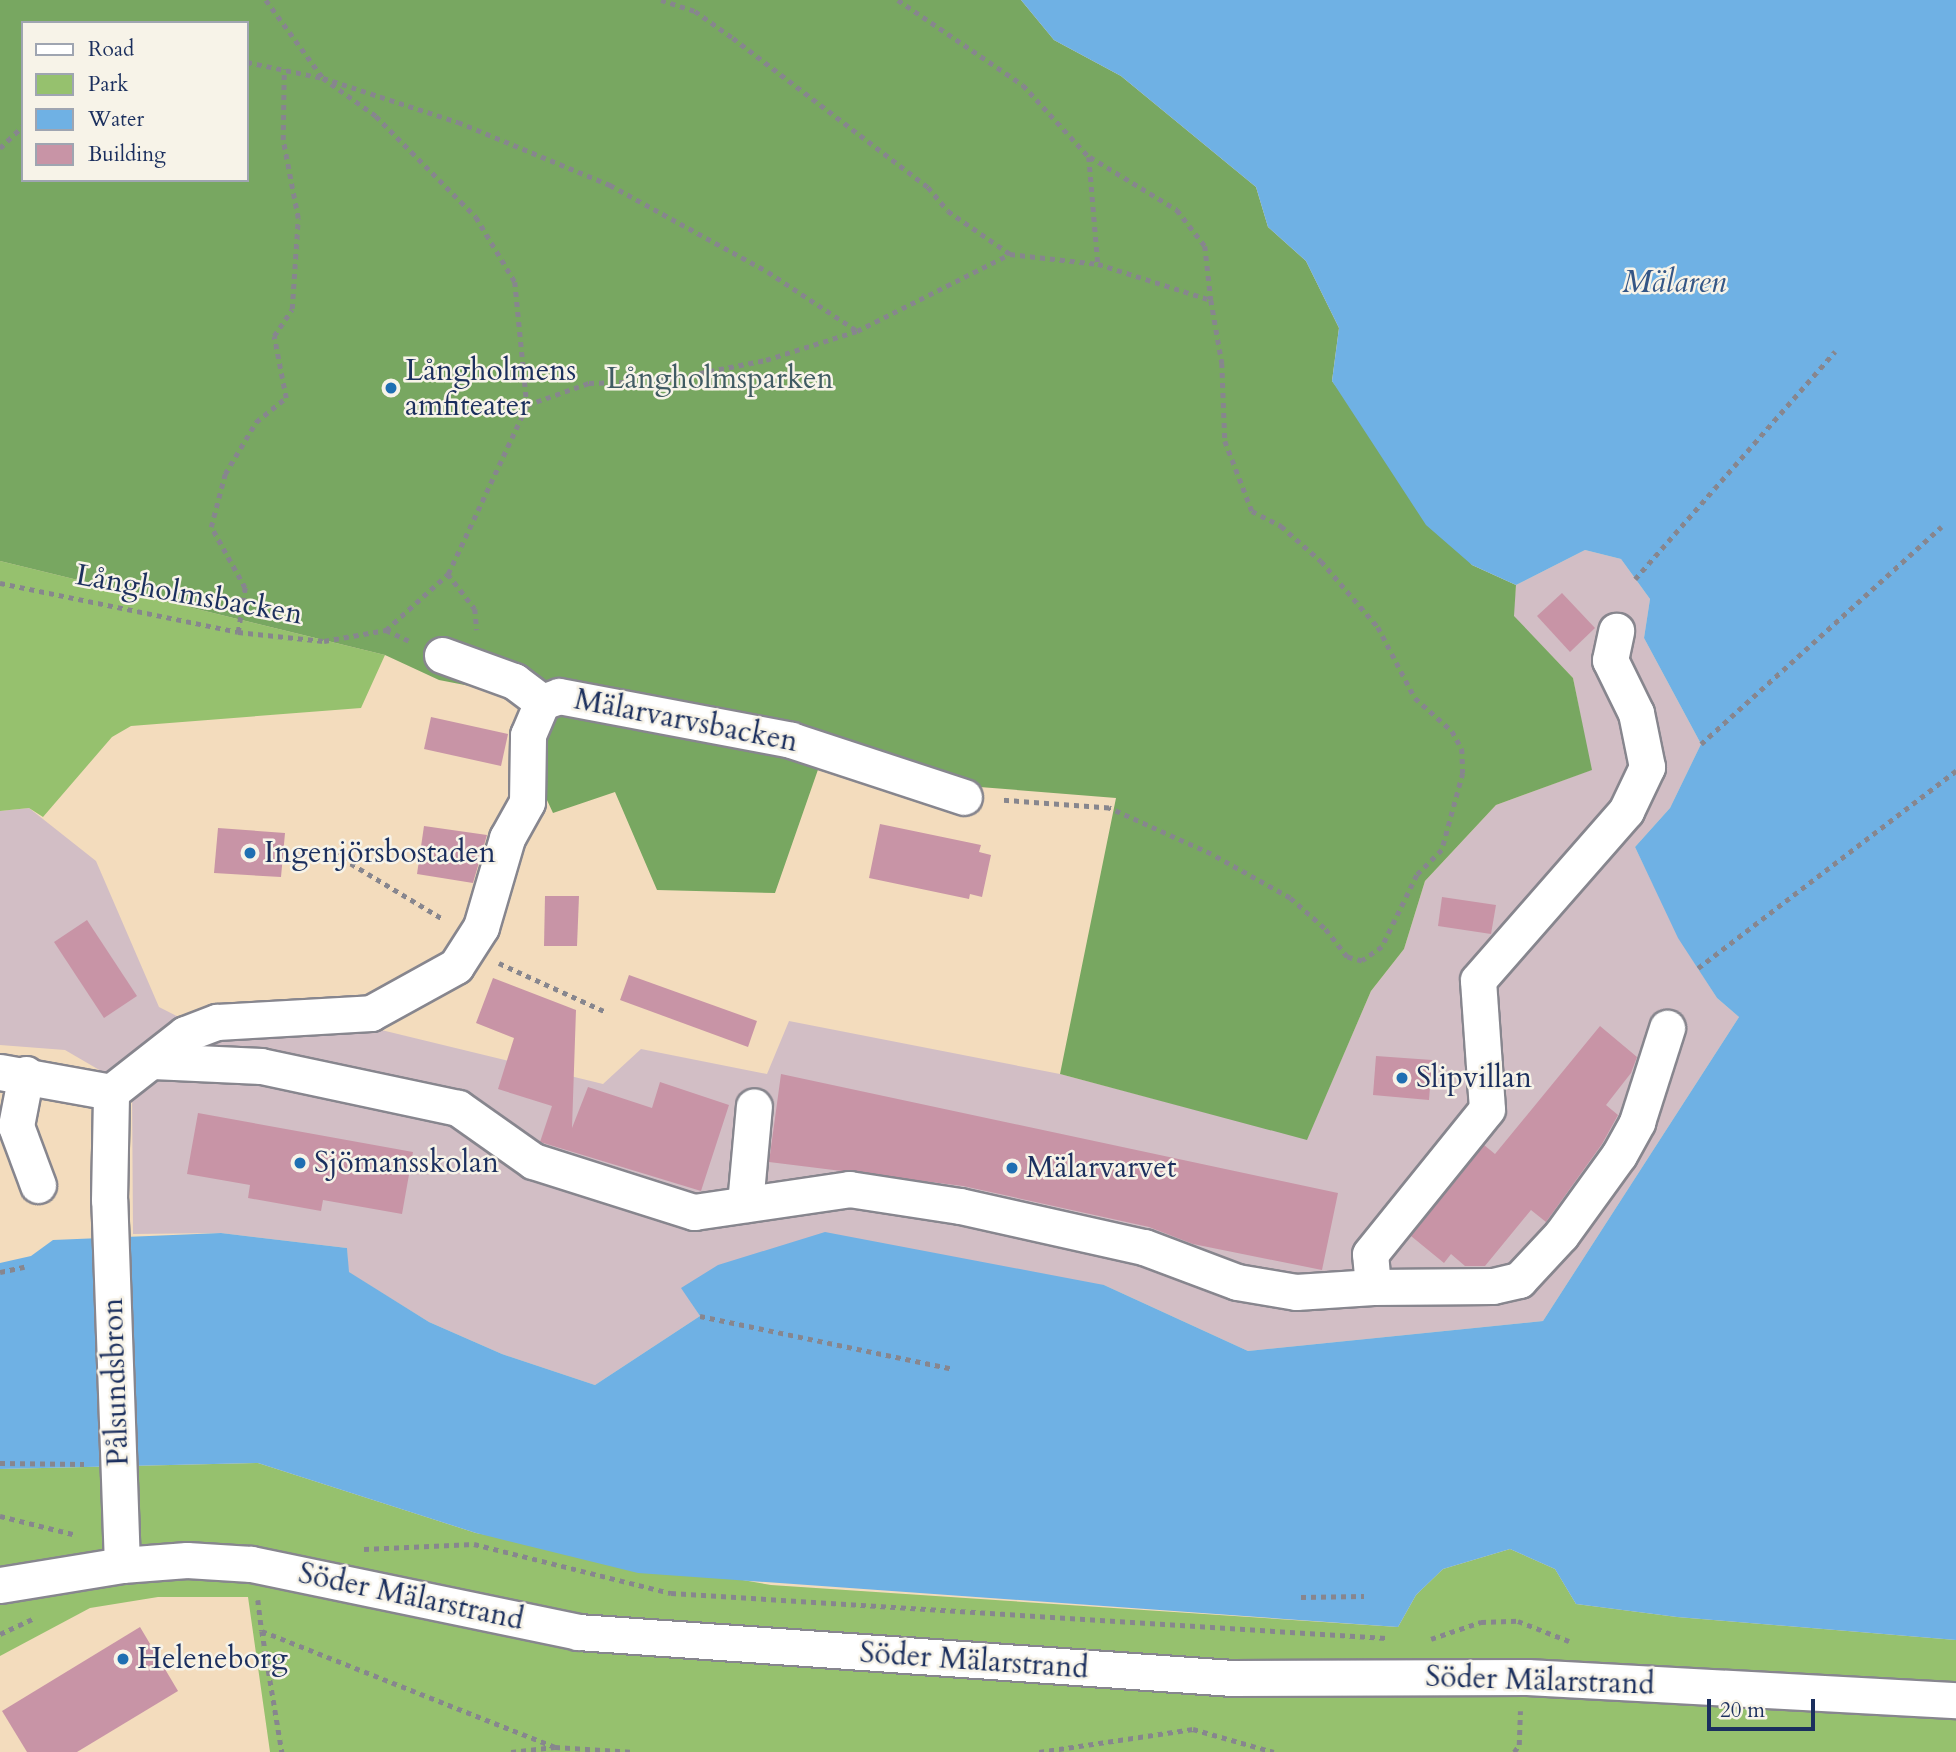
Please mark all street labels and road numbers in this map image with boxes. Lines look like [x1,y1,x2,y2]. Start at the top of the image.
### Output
street label: Långholmsbacken [73,557,305,633]
street label: Mälarvarvsbacken [571,682,801,760]
street label: Pålsundsbron [95,1297,137,1467]
street label: Söder Mälarstrand [295,1556,527,1638]
street label: Söder Mälarstrand [858,1635,1090,1687]
street label: Söder Mälarstrand [1425,1659,1655,1703]

